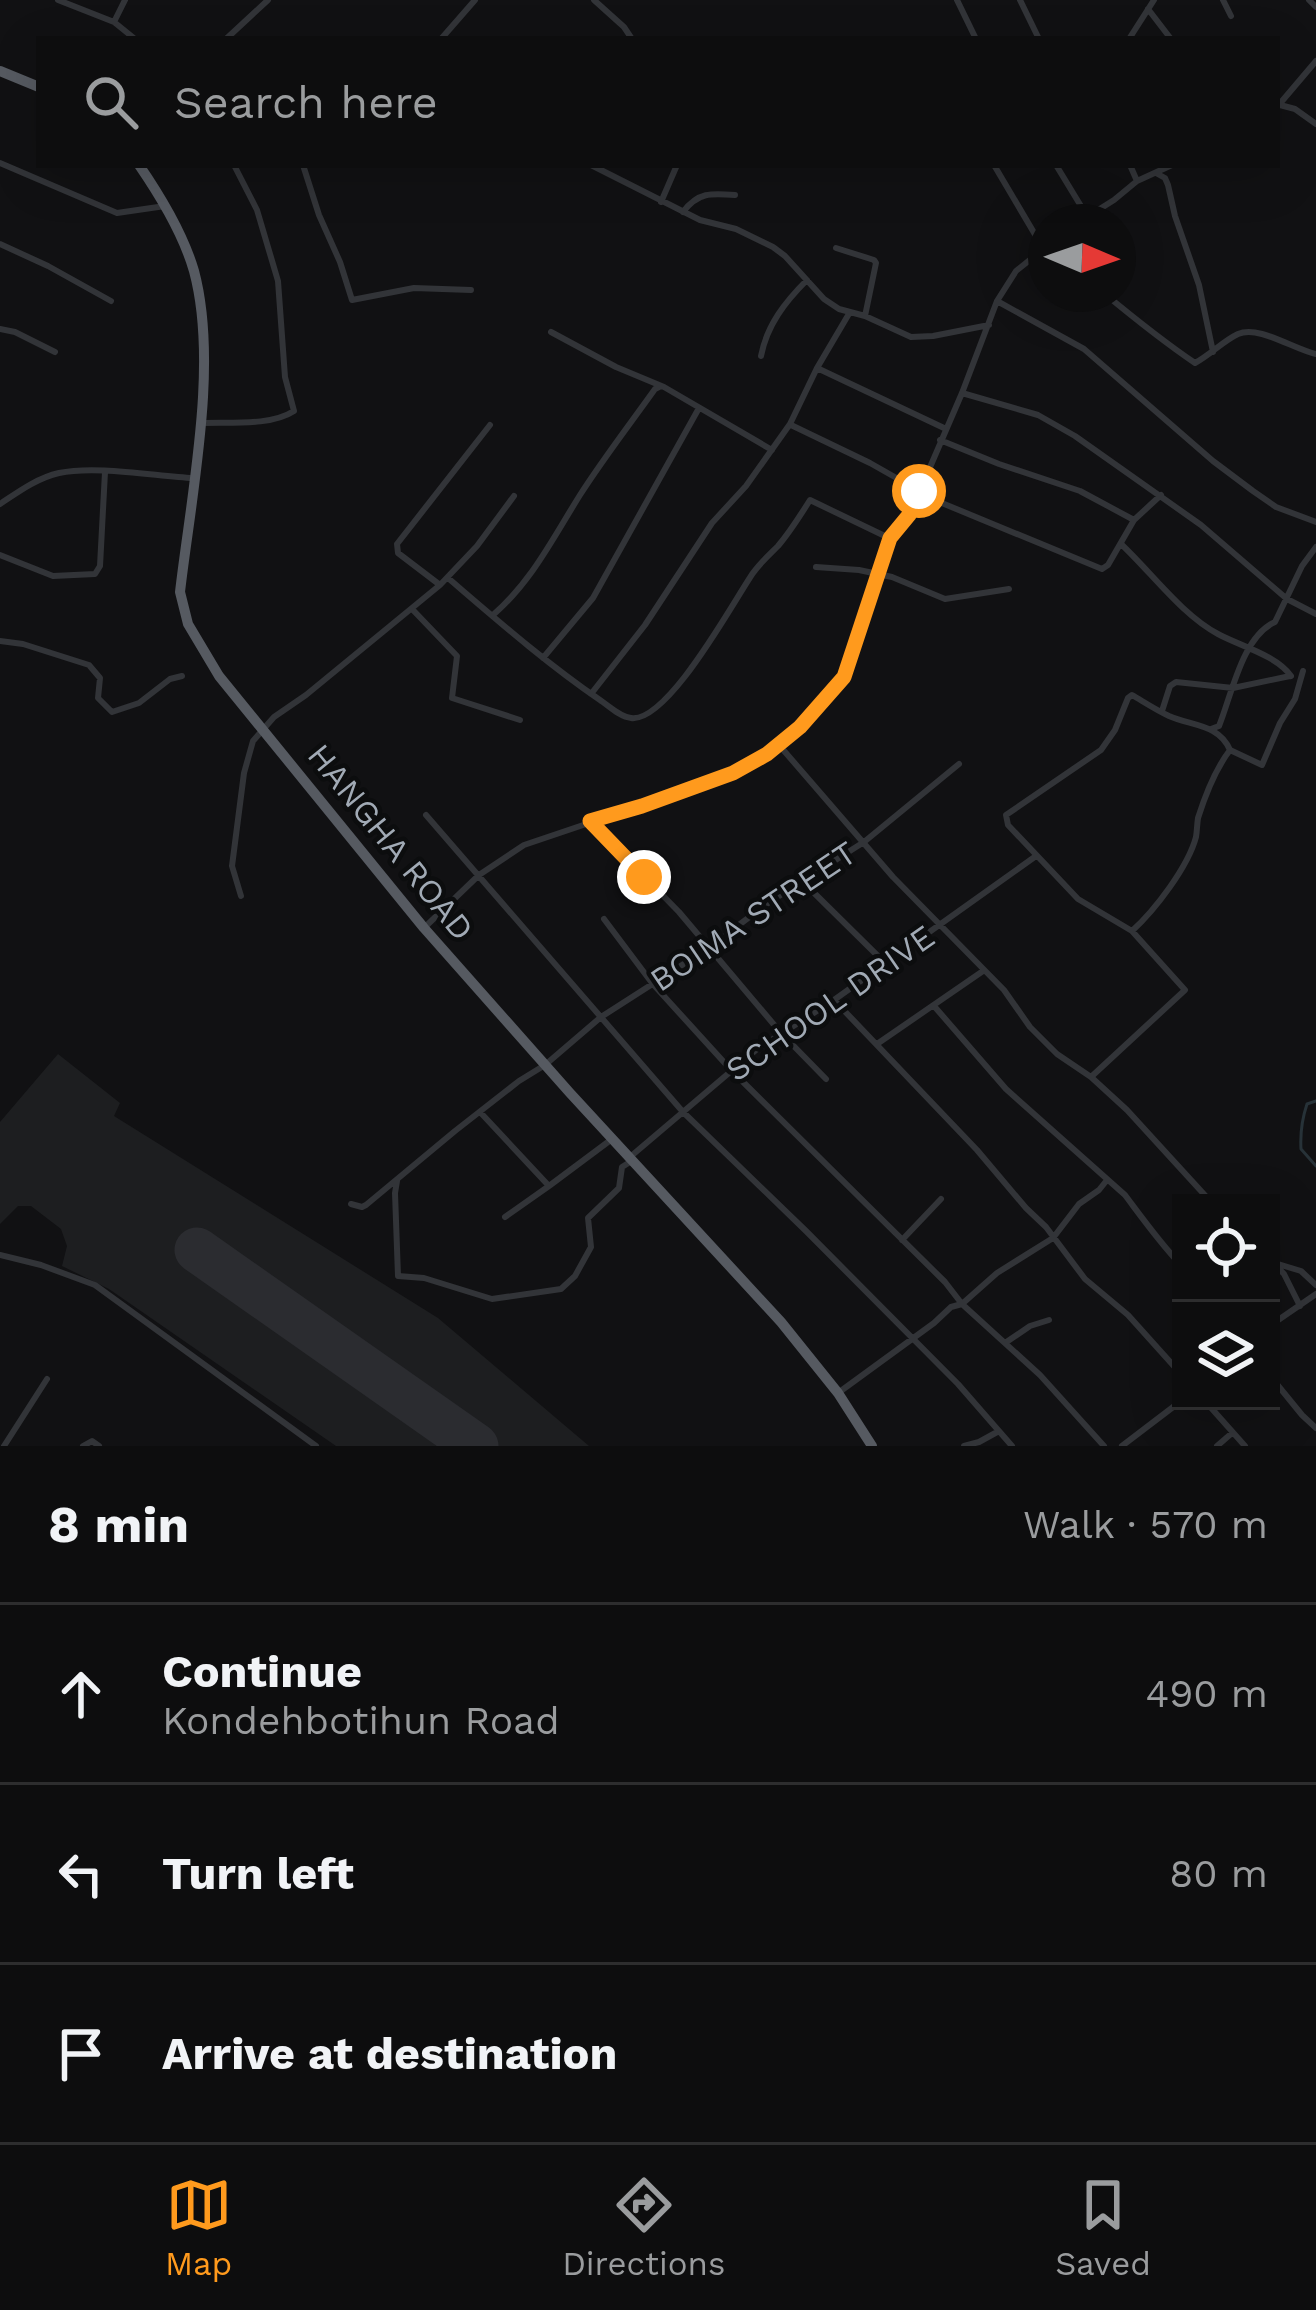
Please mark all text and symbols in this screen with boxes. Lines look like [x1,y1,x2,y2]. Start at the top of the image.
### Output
search box [36,36,1280,168]
icon: search [78,69,144,135]
text: Search here [174,76,438,129]
north arrow [1028,204,1136,312]
route start [892,464,946,518]
street label: HANGHA ROAD [300,736,482,948]
street label: BOIMA STREET [643,833,863,999]
route end [617,850,671,904]
street label: SCHOOL DRIVE [718,917,942,1089]
map controls [1172,1194,1280,1410]
button: locate [1172,1194,1280,1302]
button: layers [1172,1302,1280,1410]
text: 8 min [48,1495,189,1554]
text: Walk · 570 m [1023,1502,1268,1547]
text: Continue [162,1645,362,1698]
icon: ahead [48,1661,114,1727]
text: 490 m [1145,1671,1268,1716]
text: Kondehbotihun Road [162,1698,560,1743]
icon: left [48,1841,114,1907]
text: Turn left [162,1847,354,1900]
text: 80 m [1169,1851,1268,1896]
icon: arrive [48,2021,114,2087]
text: Arrive at destination [162,2027,617,2080]
tab: Map [165,2172,232,2283]
tab: Directions [562,2172,725,2283]
tab: Saved [1055,2172,1151,2283]

